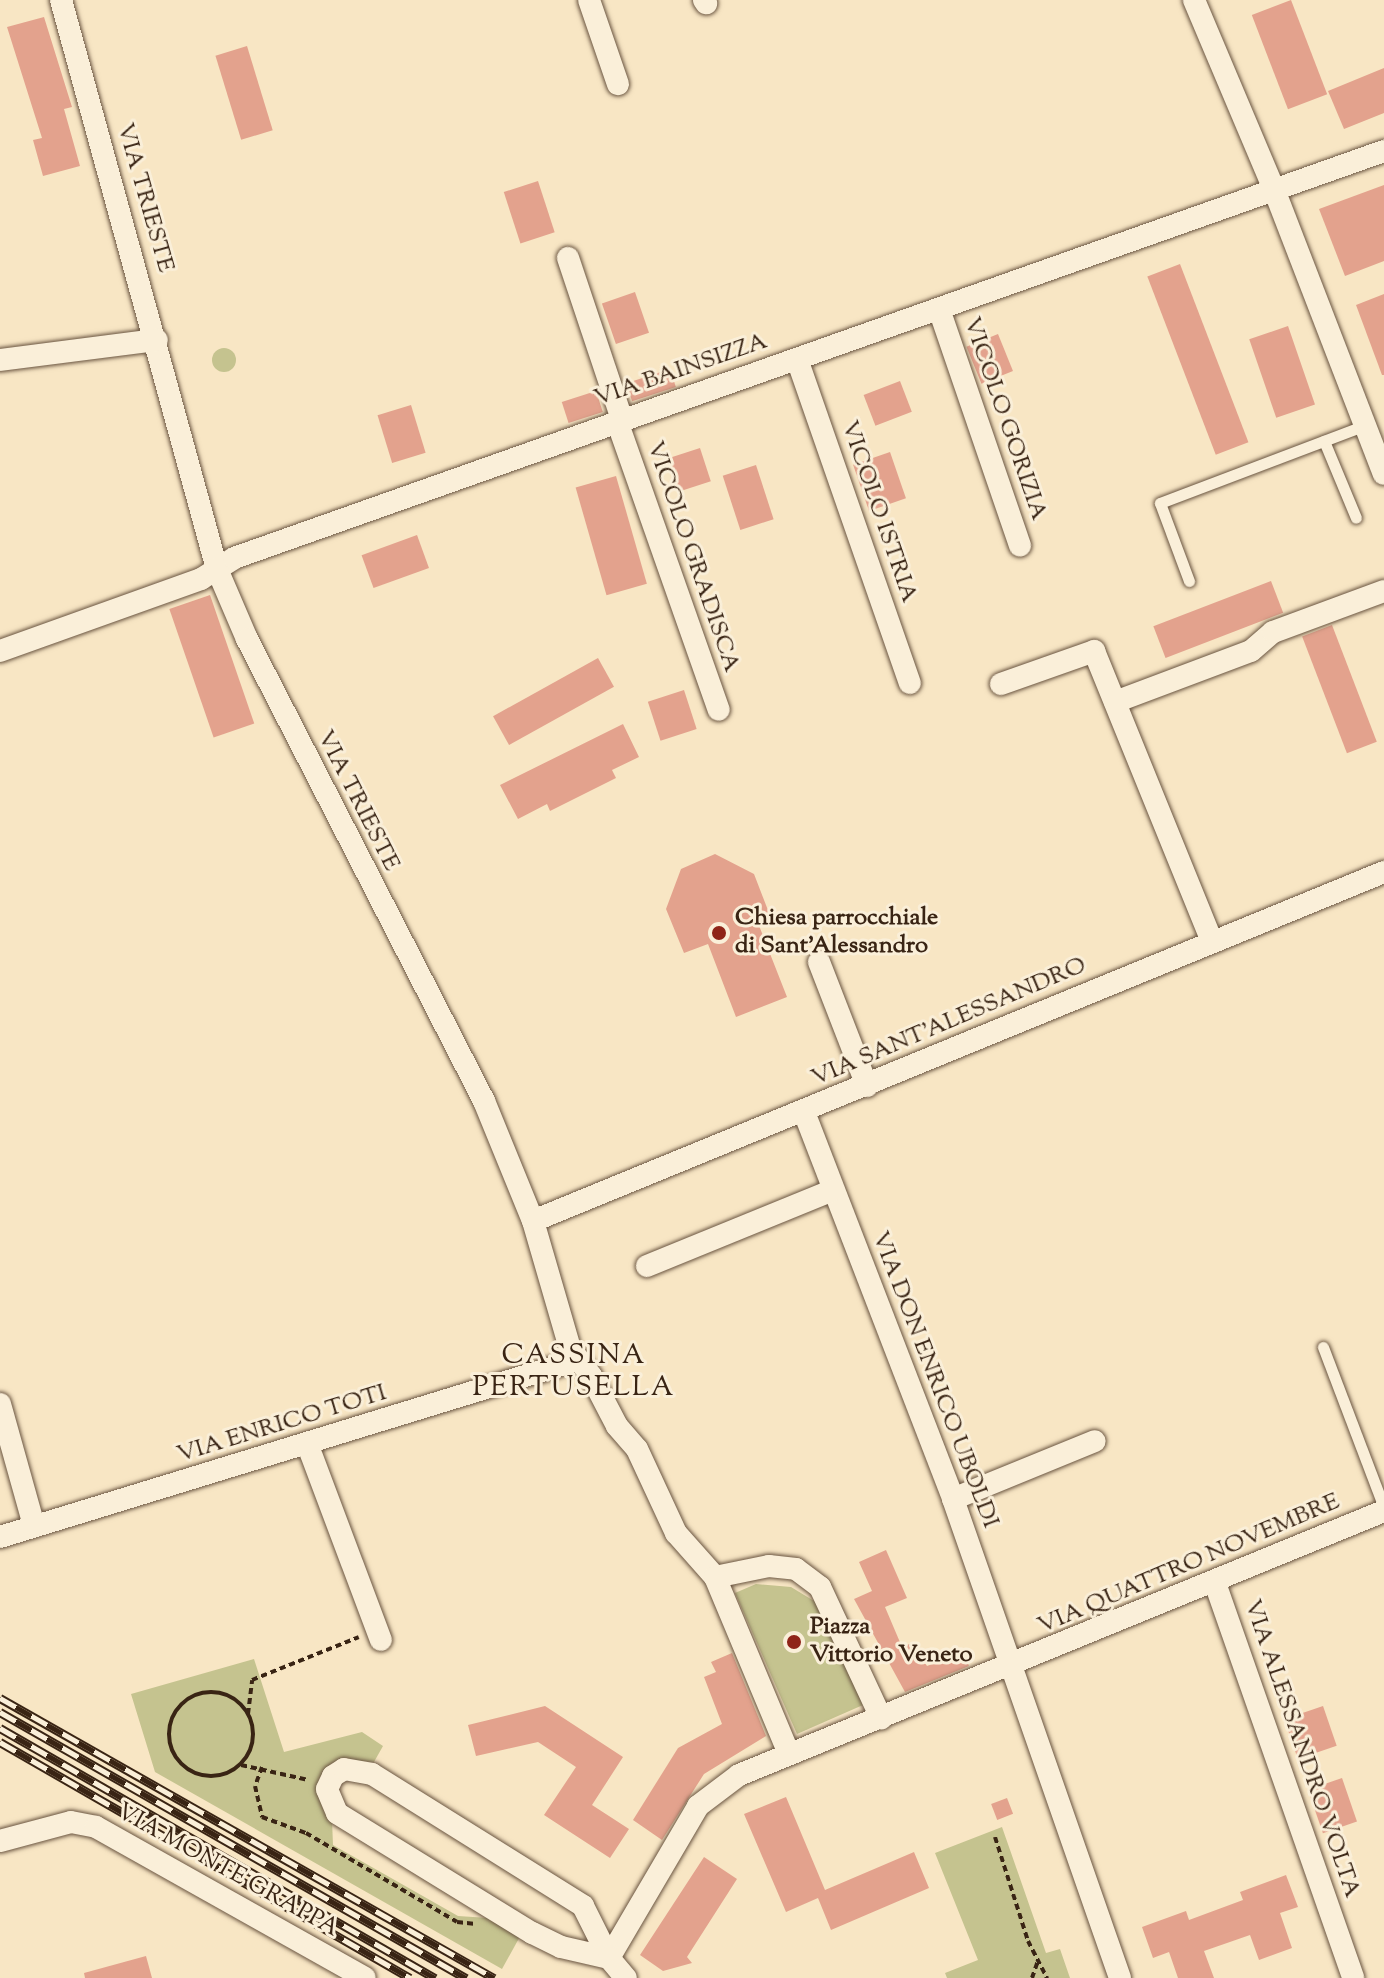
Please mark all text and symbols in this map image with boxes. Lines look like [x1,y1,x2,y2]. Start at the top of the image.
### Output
street label: VIA TRIESTE [109,120,179,276]
street label: VICOLO GORIZIA [956,314,1052,524]
street label: VIA BAINSIZZA [591,328,771,414]
street label: VICOLO ISTRIA [833,417,923,607]
street label: VICOLO GRADISCA [639,438,745,676]
street label: VIA TRIESTE [309,726,405,876]
place label: Chiesa parrocchiale di Sant'Alessandro [735,905,938,961]
marker: Chiesa parrocchiale di Sant'Alessandro [710,924,728,942]
street label: VIA SANT'ALESSANDRO [807,952,1091,1094]
street label: VIA DON ENRICO UBOLDI [864,1228,1004,1532]
district label: CASSINA PERTUSELLA [473,1339,675,1405]
street label: VIA ENRICO TOTI [174,1379,390,1471]
street label: VIA QUATTRO NOVEMBRE [1034,1488,1344,1642]
street label: VIA ALESSANDRO VOLTA [1236,1596,1366,1902]
place label: Piazza Vittorio Veneto [810,1614,973,1670]
marker: Piazza Vittorio Veneto [785,1633,803,1651]
street label: VIA MONTE GRAPPA [111,1798,343,1944]

